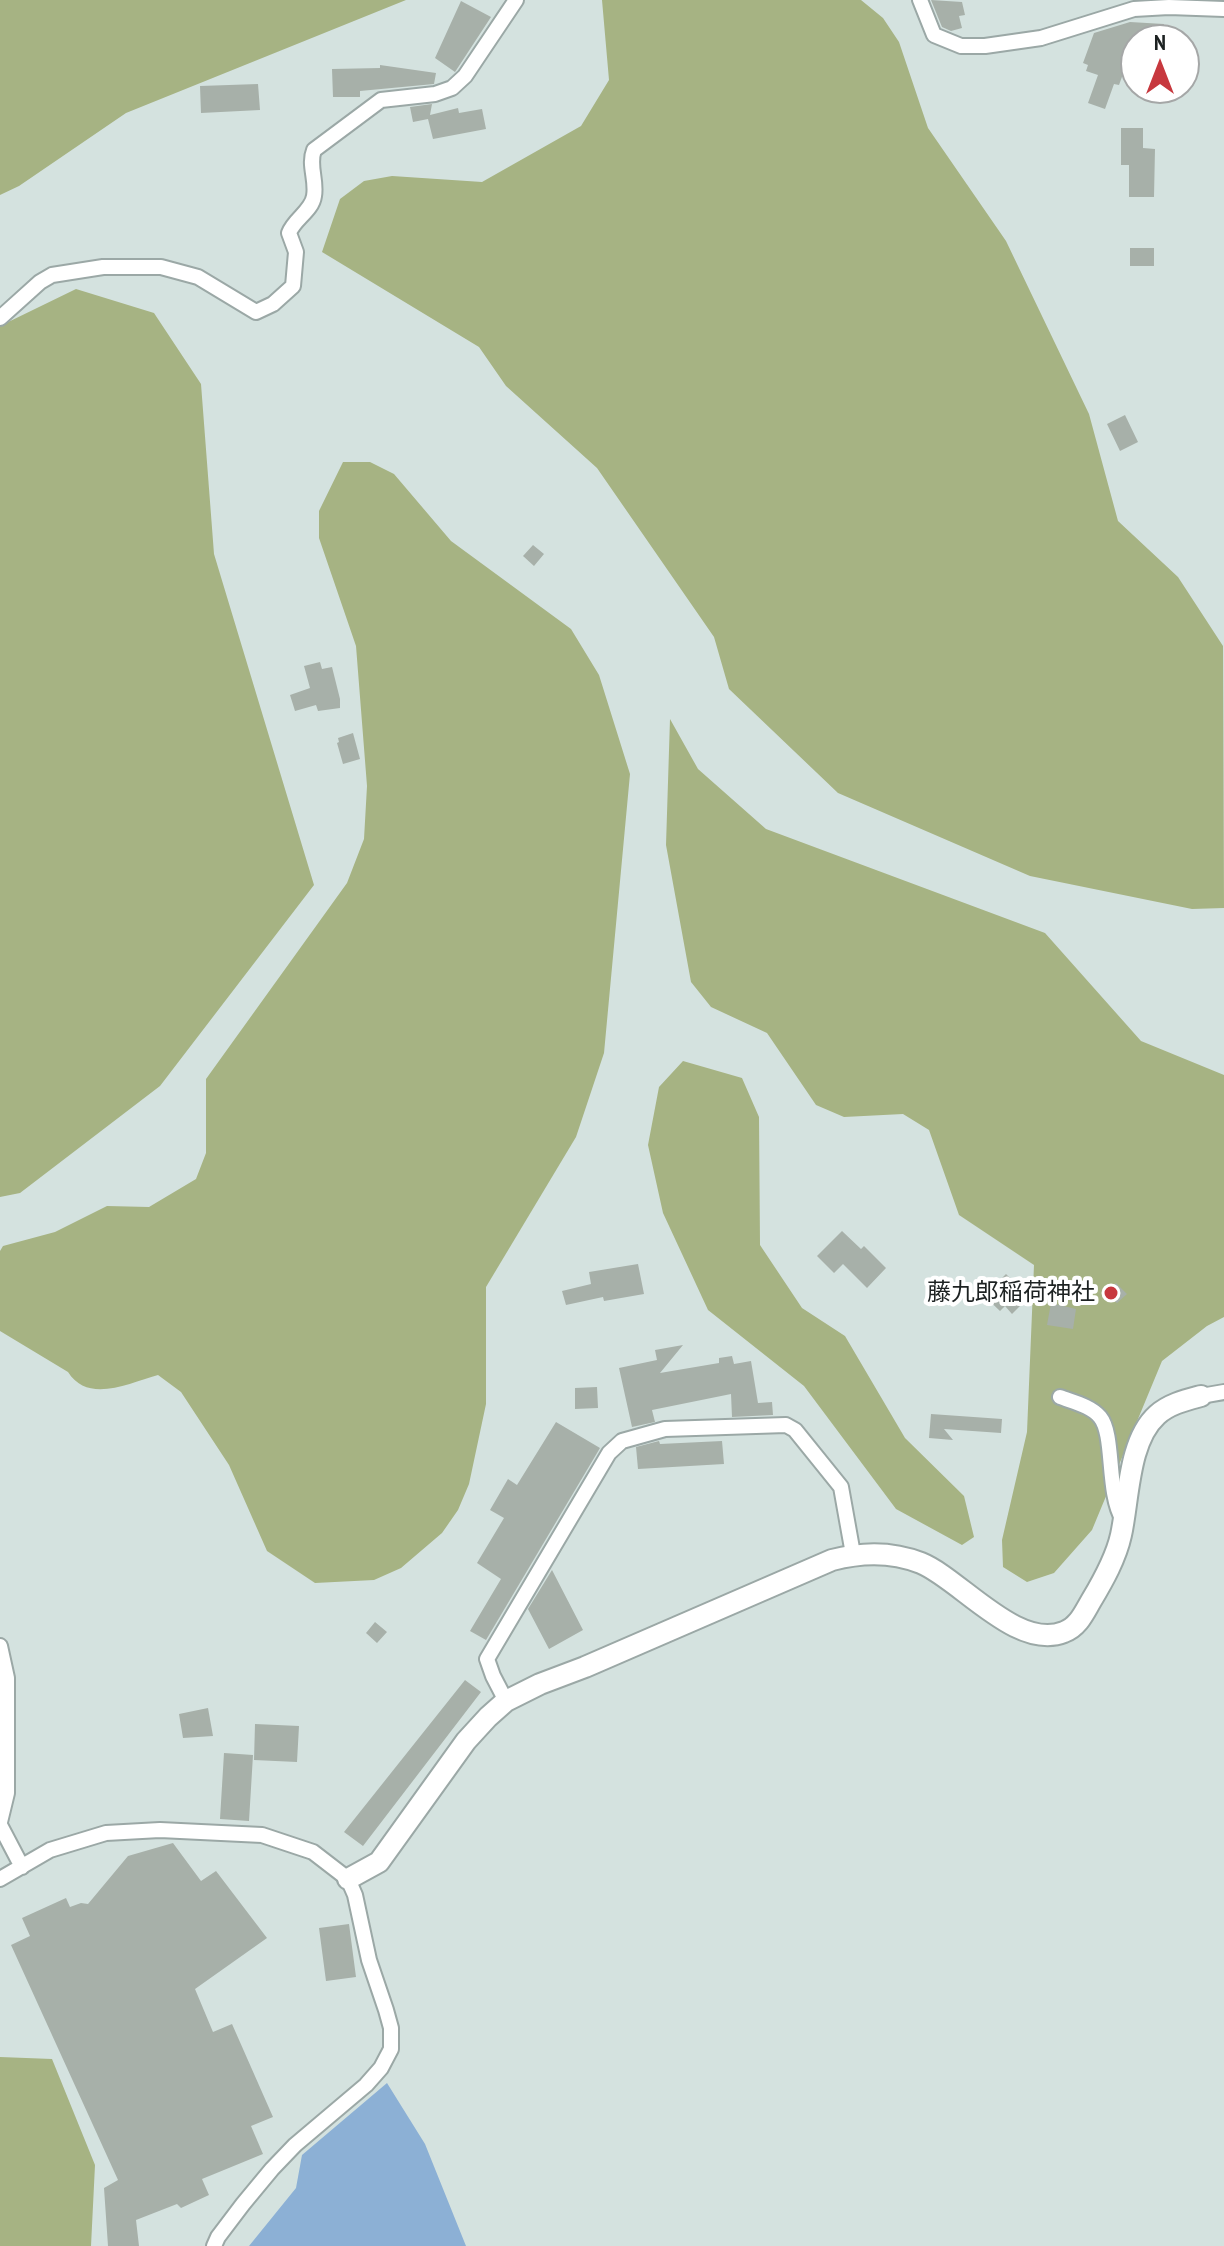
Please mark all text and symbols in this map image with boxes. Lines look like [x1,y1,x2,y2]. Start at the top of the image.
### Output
north arrow [1120,24,1200,104]
text: N [1154,28,1166,56]
place label: 藤九郎稲荷神社 [927,1279,1095,1307]
marker: 藤九郎稲荷神社 [1102,1284,1120,1302]

